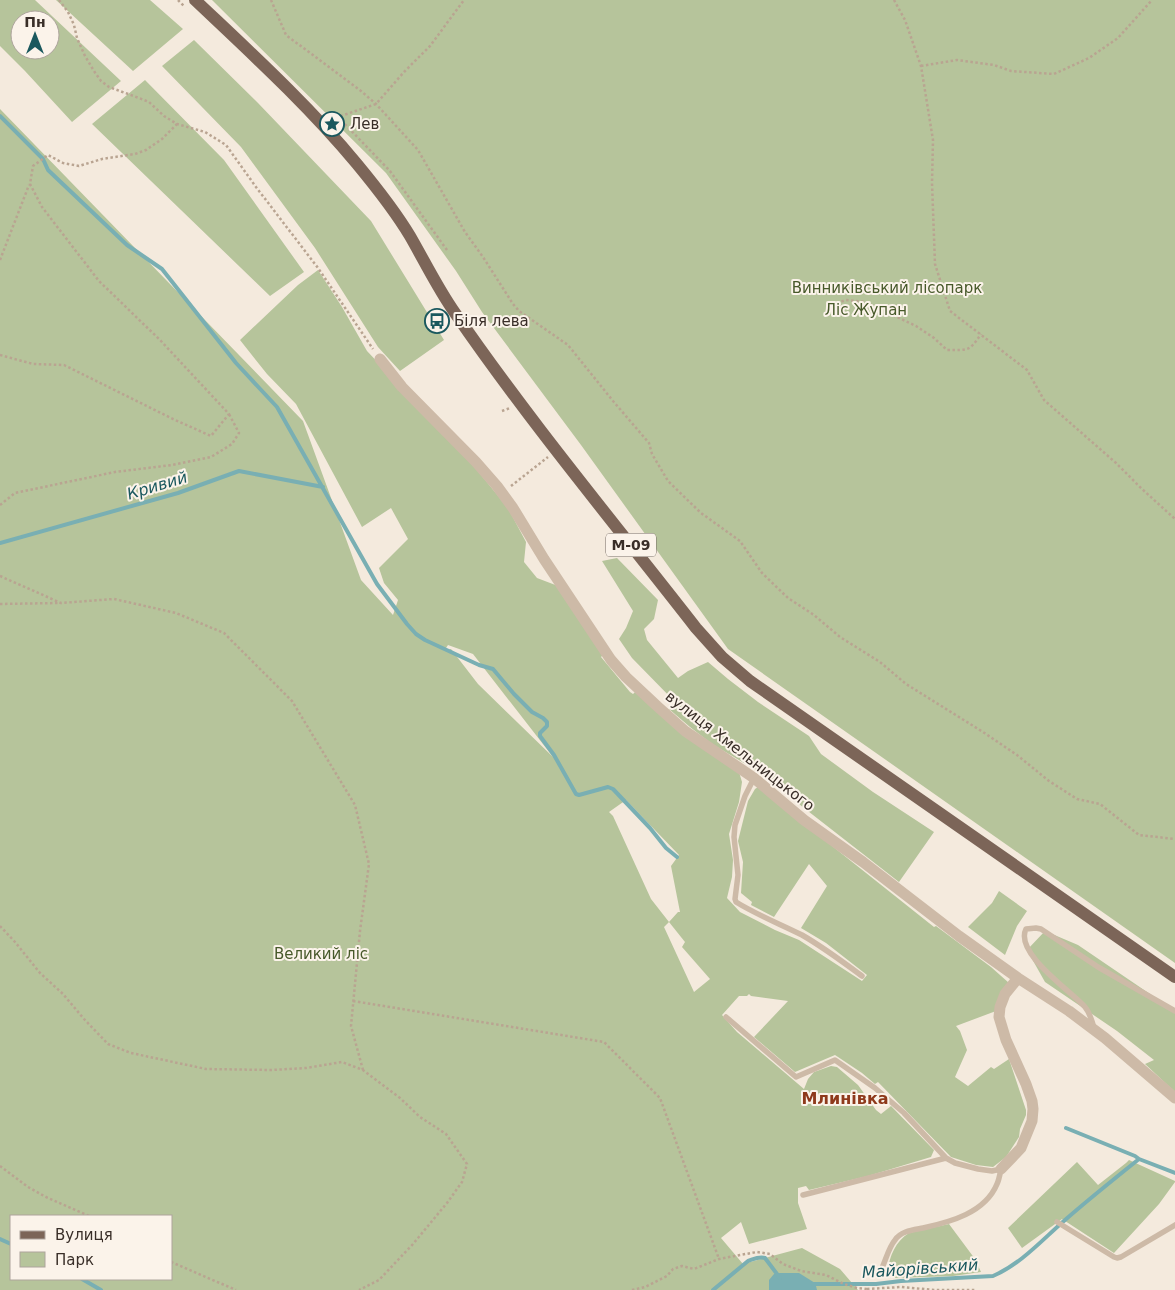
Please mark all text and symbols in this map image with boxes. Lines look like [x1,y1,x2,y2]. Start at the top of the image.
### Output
north arrow [10,10,60,60]
text: Пн [24,14,46,30]
place icon: Лев [319,111,345,137]
place label: Лев [350,115,379,133]
park label: Винниківський лісопарк [792,279,982,297]
park label: Ліс Жупан [825,301,907,319]
bus stop icon: Бiля лева [424,308,450,334]
place label: Бiля лева [454,312,529,330]
water label: Кривий [125,467,190,504]
road number: М-09 [606,534,656,556]
street label: вулиця Хмельницького [662,687,818,815]
park label: Великий ліс [274,945,368,963]
district label: Млинівка [801,1089,889,1108]
legend [10,1215,172,1280]
text: Вулиця [55,1226,113,1244]
text: Парк [55,1251,94,1269]
water label: Майорівський [861,1255,979,1282]

